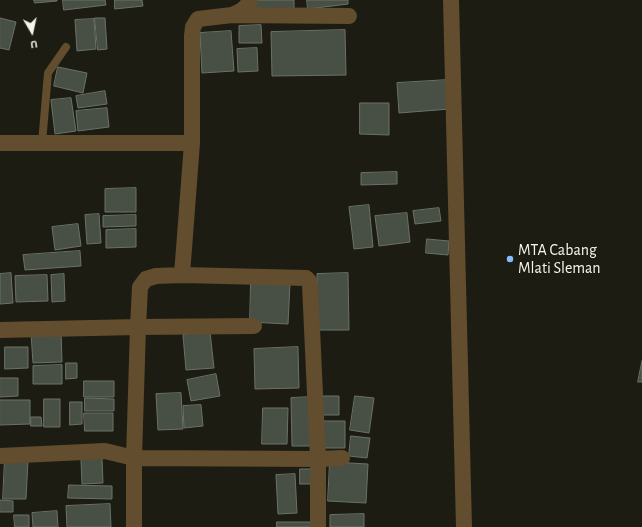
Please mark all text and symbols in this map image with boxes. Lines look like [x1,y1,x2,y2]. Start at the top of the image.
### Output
north arrow [12,12,52,52]
text: U [30,38,38,50]
place label: MTA Cabang Mlati Sleman [518,240,601,278]
marker: MTA Cabang Mlati Sleman [505,254,515,264]

